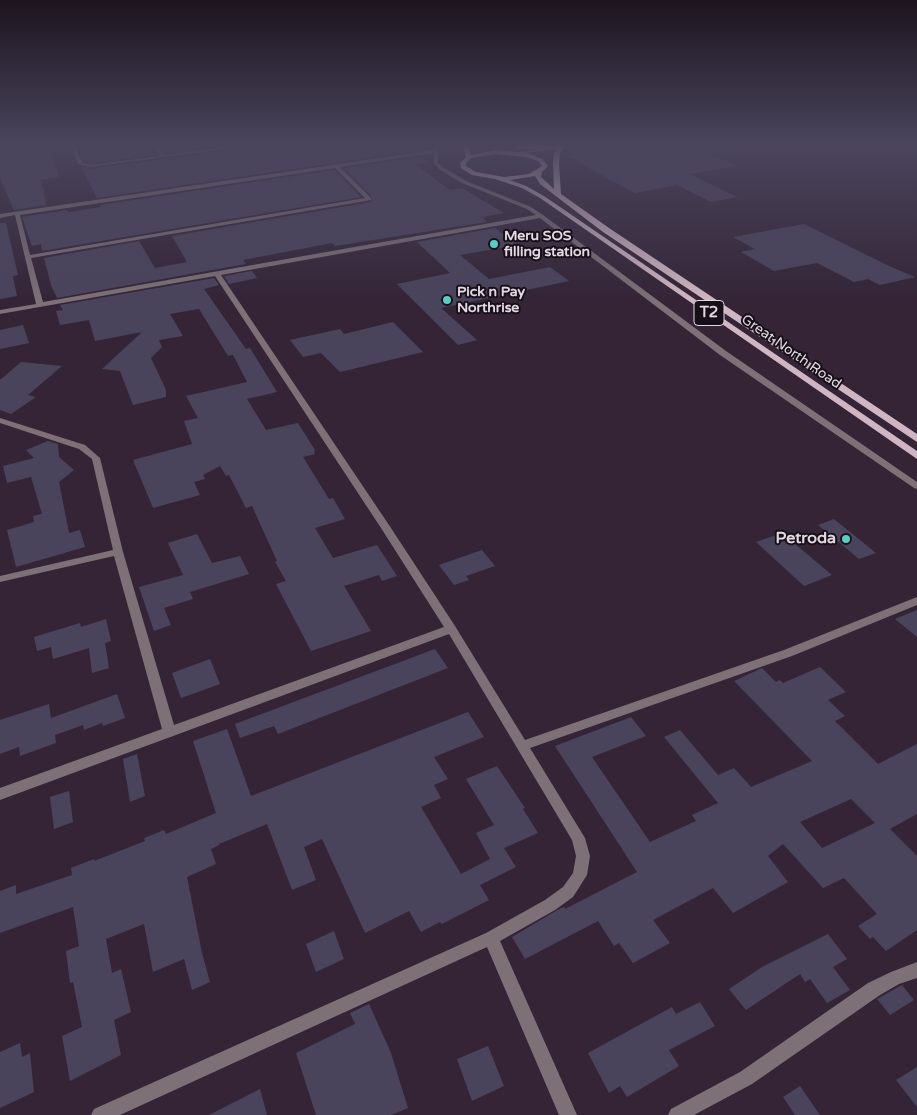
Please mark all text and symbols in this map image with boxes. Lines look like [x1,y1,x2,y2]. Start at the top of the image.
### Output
place label: Meru SOS filling station [504,228,590,260]
marker: Meru SOS filling station [488,238,500,250]
place label: Pick n Pay Northrise [457,284,525,316]
marker: Pick n Pay Northrise [441,294,453,306]
road number: T2 [694,300,724,326]
street label: Great North Road [738,311,844,393]
place label: Petroda [776,529,836,549]
marker: Petroda [840,533,852,545]

